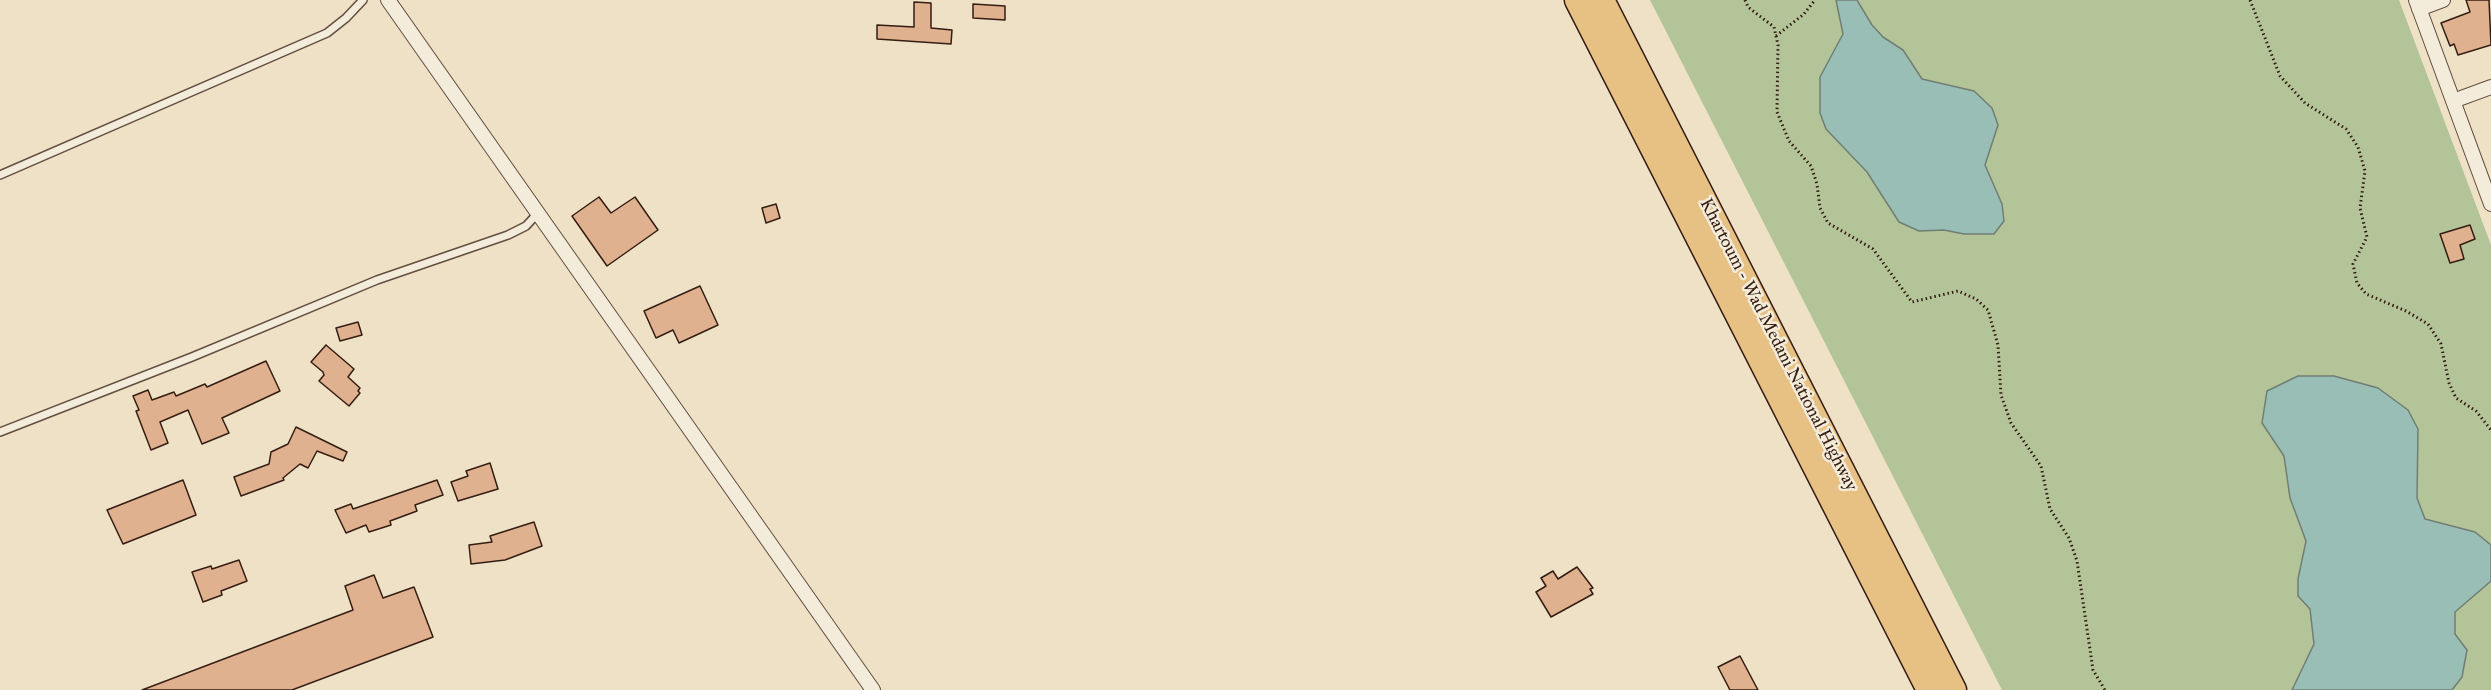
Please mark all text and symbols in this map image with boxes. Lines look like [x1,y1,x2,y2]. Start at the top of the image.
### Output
street label: Khartoum - Wad Medani National Highway [1694,195,1862,495]

